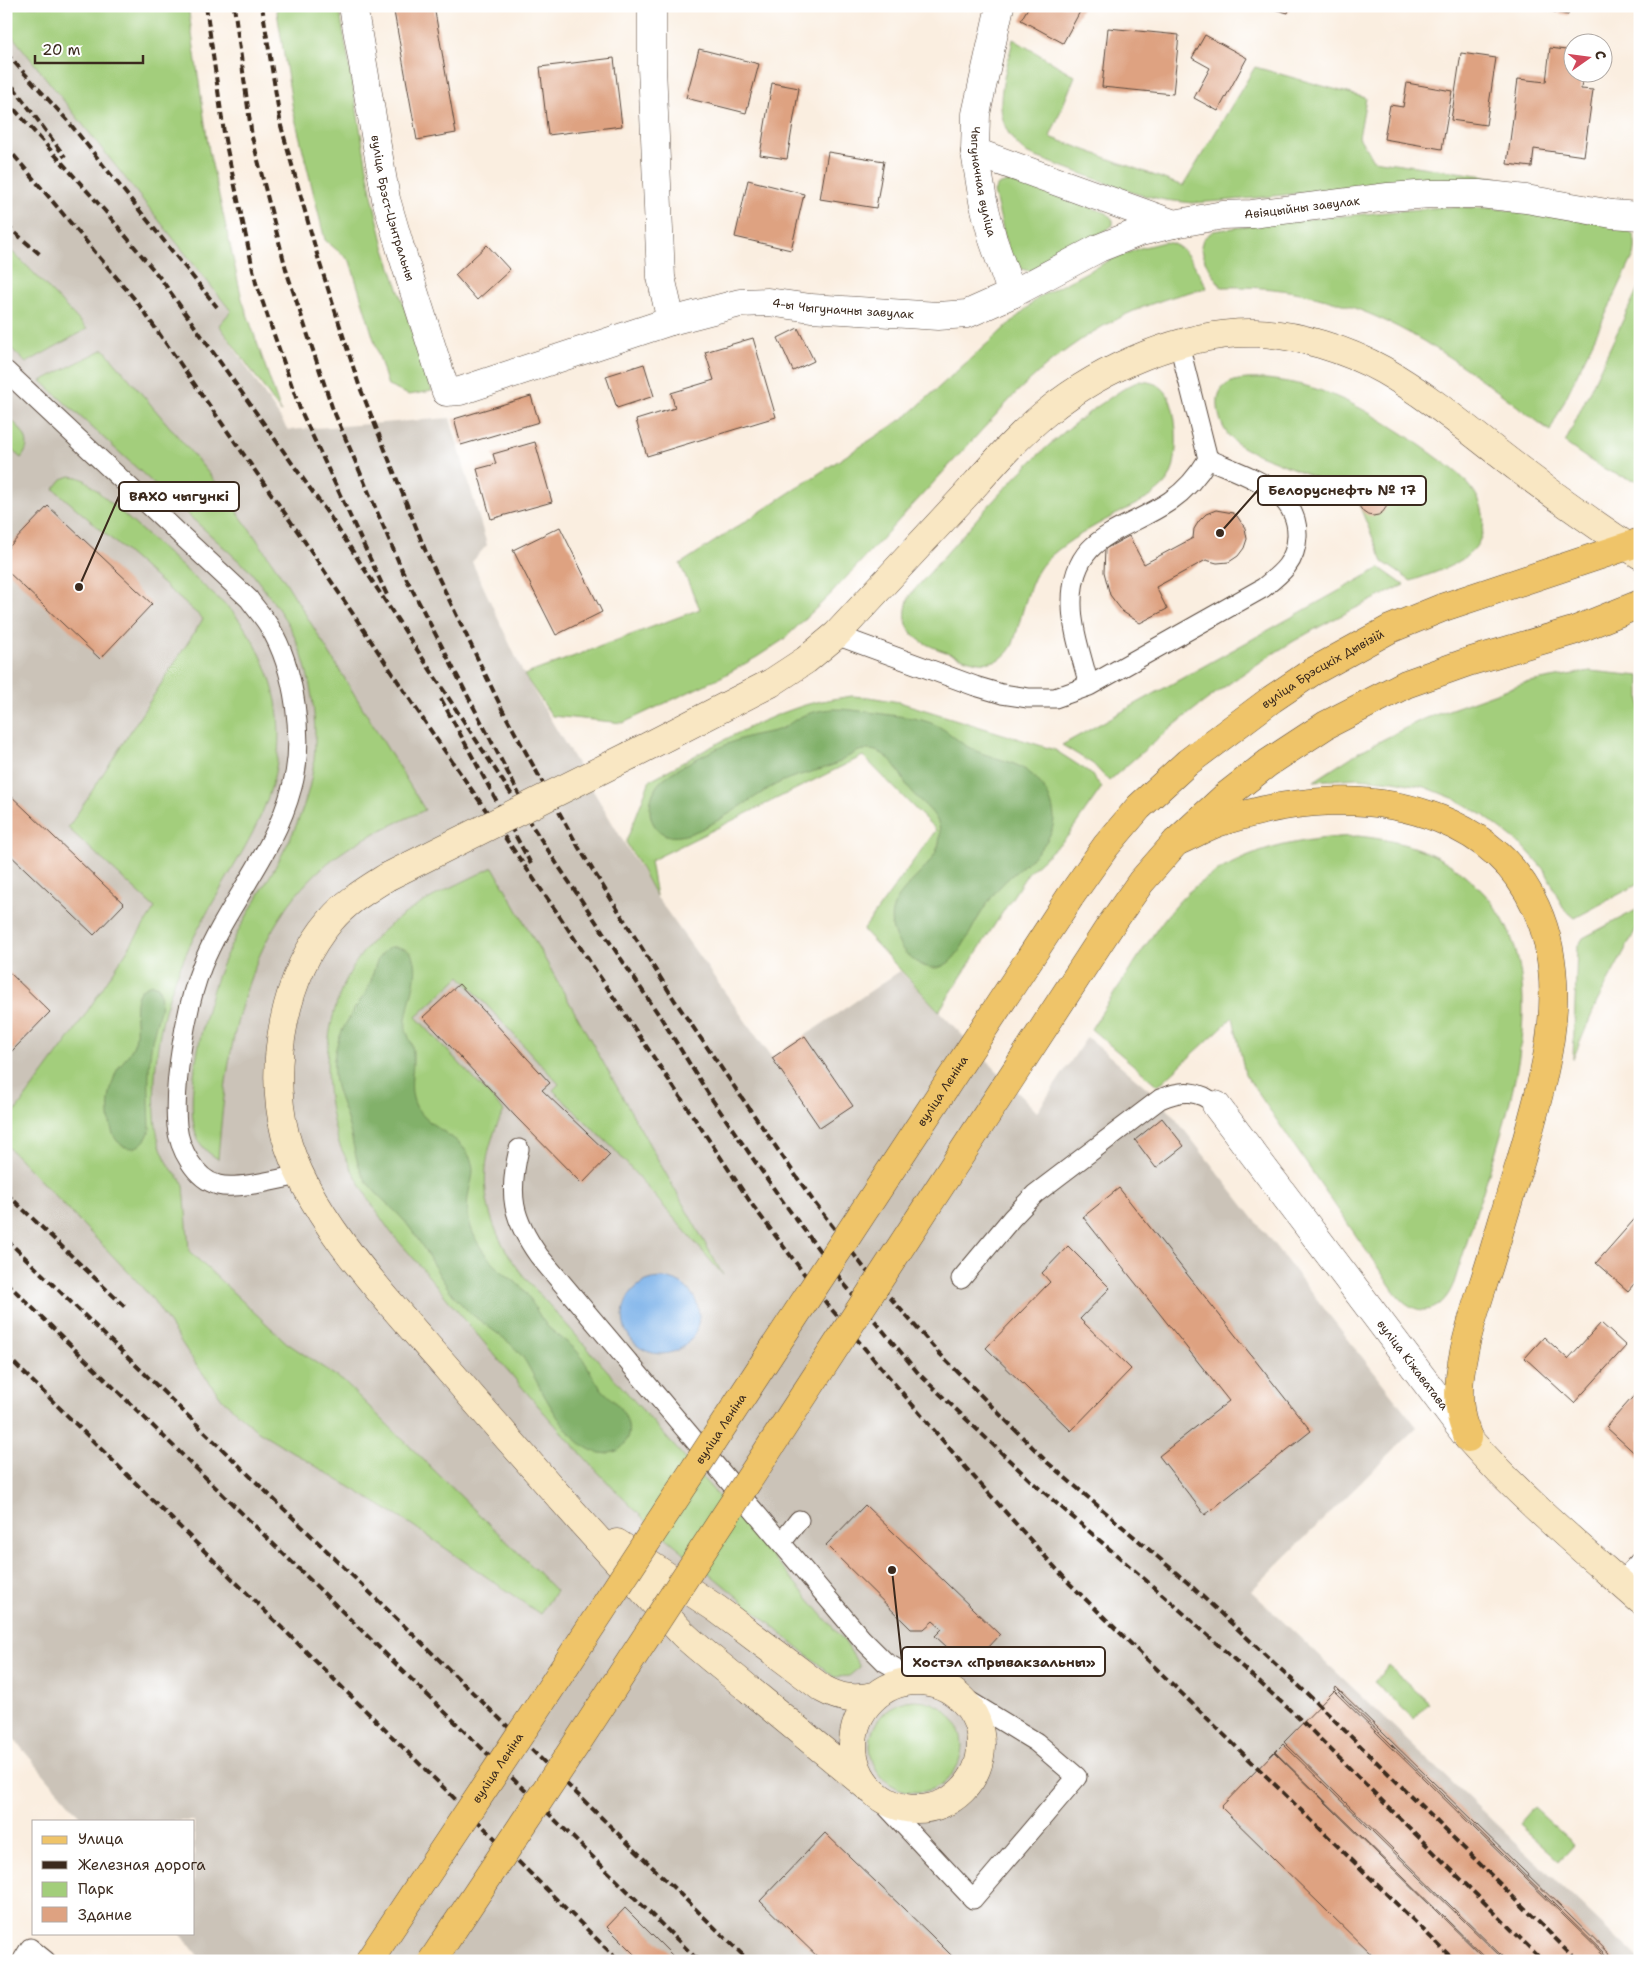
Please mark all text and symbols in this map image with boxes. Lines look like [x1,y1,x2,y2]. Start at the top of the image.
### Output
scale bar [35,32,142,64]
north arrow [1564,32,1614,82]
text: 20 m [42,40,81,60]
text: С [1591,49,1610,61]
street label: Чыгуначная вуліца [967,126,1000,239]
street label: вуліца Брэст-Цэнтральны [367,134,418,283]
street label: Авіяцыйны завулак [1244,193,1361,222]
street label: 4-ы Чыгуначны завулак [771,295,915,323]
callout: Белоруснефть № 17 [1258,476,1426,505]
text: Белоруснефть № 17 [1268,481,1416,499]
callout: ВАХО чыгункі [119,482,239,511]
text: ВАХО чыгункі [129,487,229,505]
street label: вуліца Брэсцкіх Дывізій [1258,626,1387,712]
street label: вуліца Леніна [914,1052,972,1130]
street label: вуліца Кіжаватава [1373,1316,1453,1414]
street label: вуліца Леніна [692,1390,750,1467]
callout: Хостэл «Прывакзальны» [902,1647,1105,1676]
text: Хостэл «Прывакзальны» [912,1653,1096,1671]
street label: вуліца Леніна [468,1729,527,1806]
legend [32,1820,195,1934]
text: Улица [78,1829,124,1849]
text: Железная дорога [78,1855,206,1875]
text: Парк [78,1879,114,1899]
text: Здание [78,1905,132,1925]

